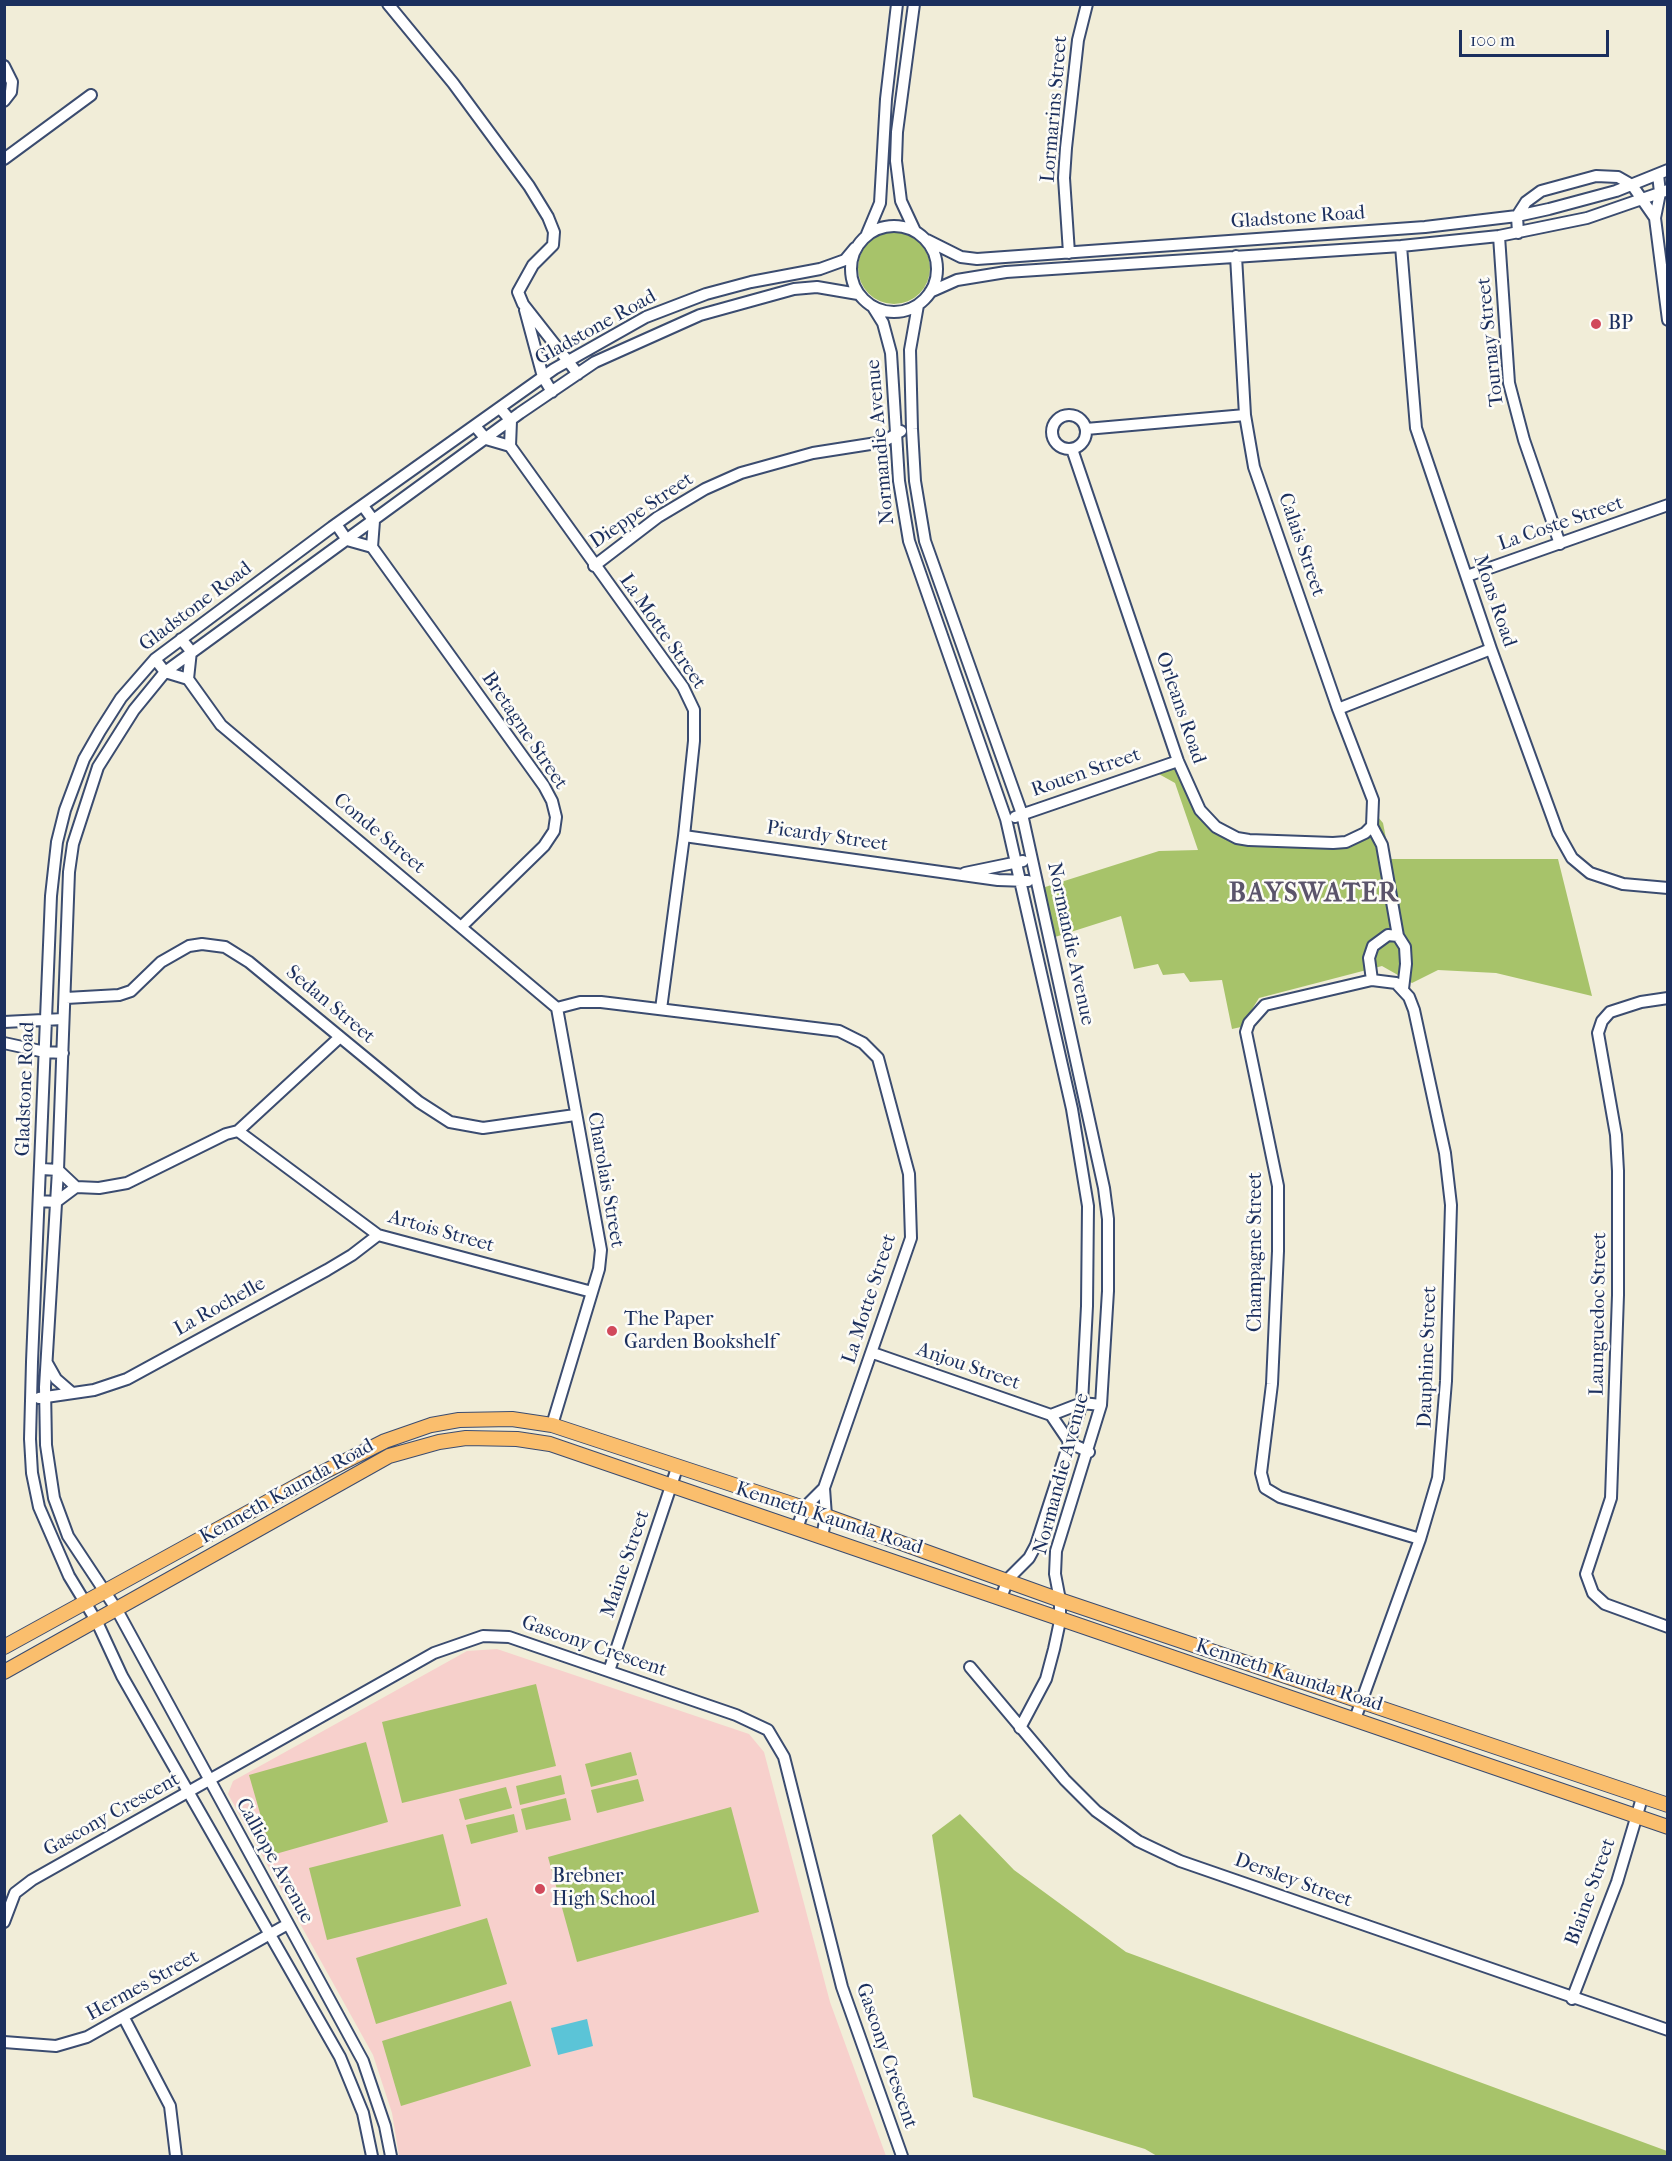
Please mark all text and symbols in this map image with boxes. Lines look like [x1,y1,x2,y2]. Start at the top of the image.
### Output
scale bar [1462,18,1612,56]
text: 100 m [1470,30,1515,51]
street label: Lormarins Street [1037,35,1073,183]
street label: Gladstone Road [1230,201,1366,235]
street label: Tournay Street [1472,276,1510,408]
street label: Gladstone Road [531,285,661,371]
place label: BP [1608,312,1633,336]
marker: BP [1589,317,1603,331]
street label: Normandie Avenue [862,358,900,526]
street label: Dieppe Street [586,468,698,554]
street label: Calais Street [1272,490,1330,600]
street label: La Coste Street [1495,491,1627,557]
street label: Mons Road [1467,552,1521,650]
street label: Gladstone Road [135,557,257,657]
street label: La Motte Street [613,570,711,694]
street label: Orleans Road [1150,649,1210,767]
street label: Bretagne Street [476,668,572,794]
street label: Rouen Street [1028,743,1144,803]
street label: Conde Street [328,789,430,879]
street label: Picardy Street [765,817,889,857]
street label: Normandie Avenue [1041,860,1099,1028]
district label: BAYSWATER [1229,879,1399,911]
street label: Sedan Street [281,961,379,1049]
street label: Gladstone Road [12,1021,40,1157]
street label: Charolais Street [581,1110,629,1250]
street label: Champagne Street [1244,1172,1268,1332]
street label: Artois Street [385,1205,497,1259]
street label: La Motte Street [838,1231,902,1367]
street label: Launguedoc Street [1586,1232,1612,1396]
street label: La Rochelle [170,1272,270,1342]
street label: Dauphine Street [1414,1286,1442,1428]
place label: The Paper Garden Bookshelf [624,1308,776,1355]
marker: The Paper Garden Bookshelf [605,1324,619,1338]
street label: Anjou Street [913,1338,1023,1396]
street label: Normandie Avenue [1029,1391,1095,1557]
street label: Kenneth Kaunda Road [196,1434,378,1550]
street label: Kenneth Kaunda Road [732,1477,926,1561]
street label: Maine Street [596,1507,656,1621]
street label: Gascony Crescent [518,1611,670,1683]
street label: Kenneth Kaunda Road [1192,1634,1386,1718]
street label: Gascony Crescent [40,1768,184,1862]
street label: Calliope Avenue [230,1794,318,1928]
street label: Blaine Street [1561,1835,1621,1949]
street label: Dersley Street [1231,1849,1355,1913]
place label: Brebner High School [552,1865,656,1912]
marker: Brebner High School [533,1882,547,1896]
street label: Hermes Street [83,1945,203,2027]
street label: Gascony Crescent [850,1980,922,2132]

